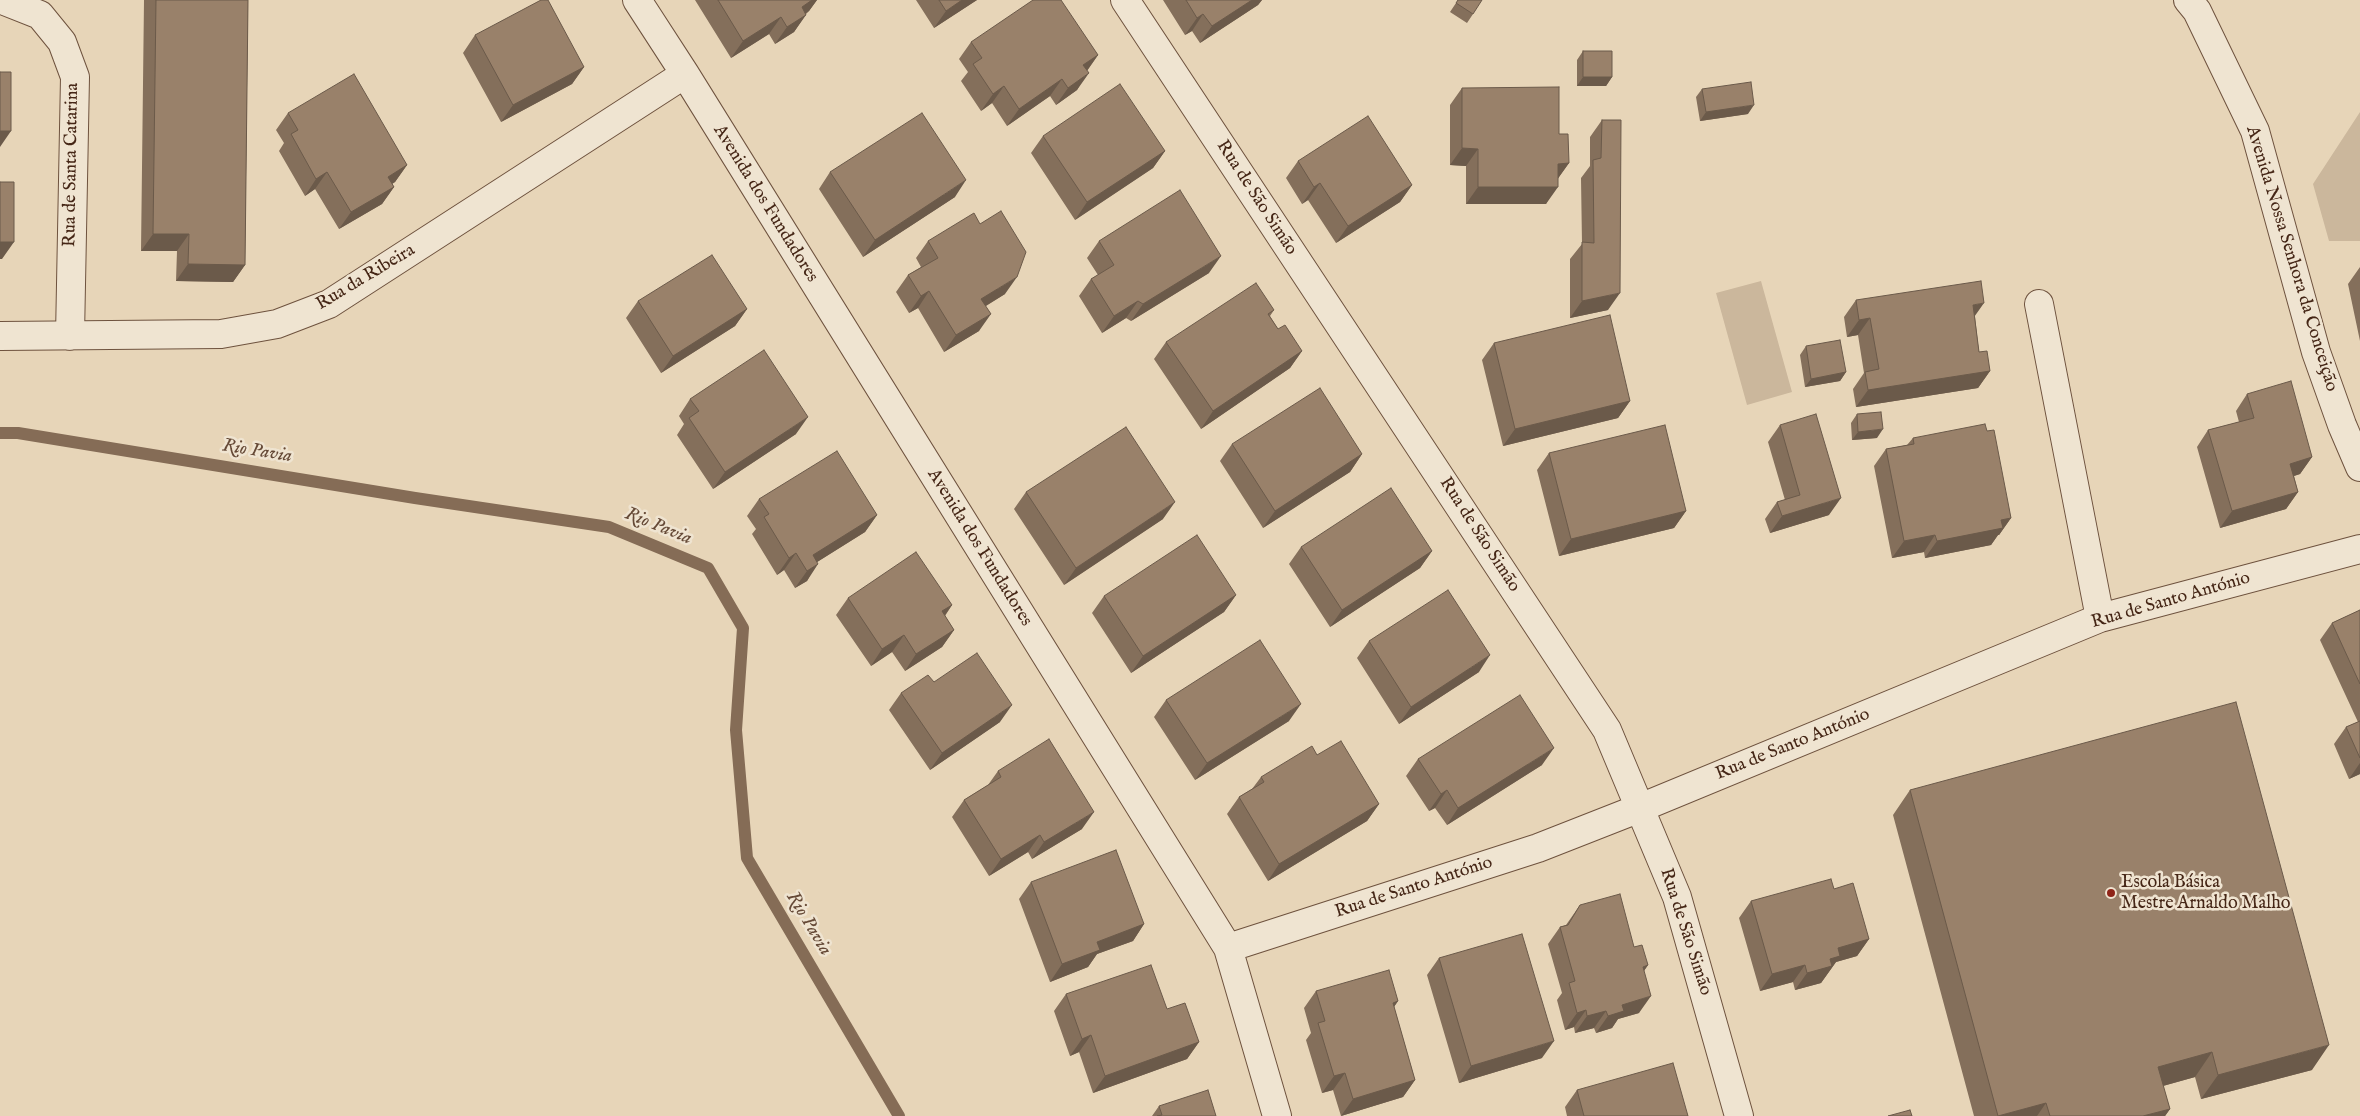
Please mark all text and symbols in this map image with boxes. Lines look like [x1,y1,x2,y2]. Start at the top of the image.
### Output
street label: Rua de Santa Catarina [60,83,84,247]
street label: Avenida dos Fundadores [708,121,822,287]
street label: Avenida Nossa Senhora da Conceição [2240,124,2342,394]
street label: Rua de São Simão [1211,137,1301,259]
street label: Rua da Ribeira [313,240,419,316]
water label: Rio Pavia [220,435,294,469]
street label: Avenida dos Fundadores [922,465,1036,631]
street label: Rua de São Simão [1434,474,1524,596]
water label: Rio Pavia [621,503,695,551]
street label: Rua de Santo António [2089,568,2253,634]
street label: Rua de Santo António [1713,704,1873,786]
street label: Rua de Santo António [1333,852,1495,924]
street label: Rua de São Simão [1654,866,1716,998]
place label: Escola Básica Mestre Arnaldo Malho [2121,872,2290,914]
marker: Escola Básica Mestre Arnaldo Malho [2105,887,2117,899]
water label: Rio Pavia [780,888,836,960]

